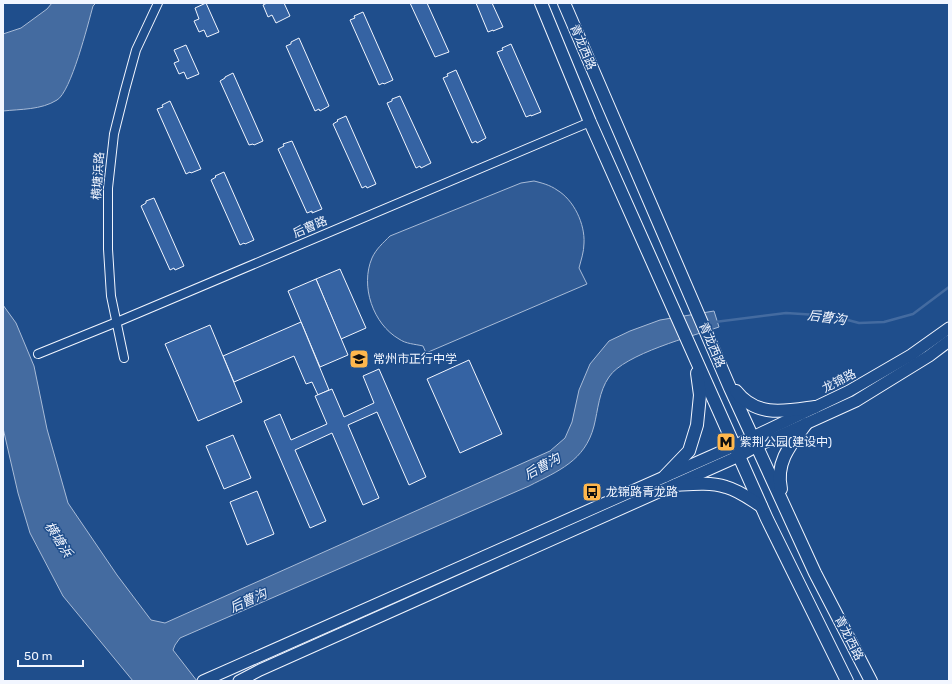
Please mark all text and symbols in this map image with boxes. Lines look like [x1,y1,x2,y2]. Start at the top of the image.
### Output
street label: 青龙西路 [567,22,599,72]
street label: 横塘浜路 [89,152,107,200]
street label: 后曹路 [291,214,329,240]
water label: 后曹沟 [807,307,849,328]
street label: 青龙西路 [696,320,728,370]
school or university icon: 常州市正行中学 [348,348,370,370]
place label: 常州市正行中学 [373,352,457,366]
street label: 龙锦路 [820,367,858,395]
metro station icon: 紫荆公园(建设中) [715,431,737,453]
place label: 紫荆公园(建设中) [740,435,832,449]
water label: 后曹沟 [522,449,565,482]
bus stop icon: 龙锦路青龙路 [581,481,603,503]
place label: 龙锦路青龙路 [606,485,678,499]
water label: 横塘浜 [42,519,76,561]
water label: 后曹沟 [227,585,271,615]
street label: 青龙西路 [832,613,866,663]
scale bar [18,642,83,668]
text: 50 m [24,649,52,663]

